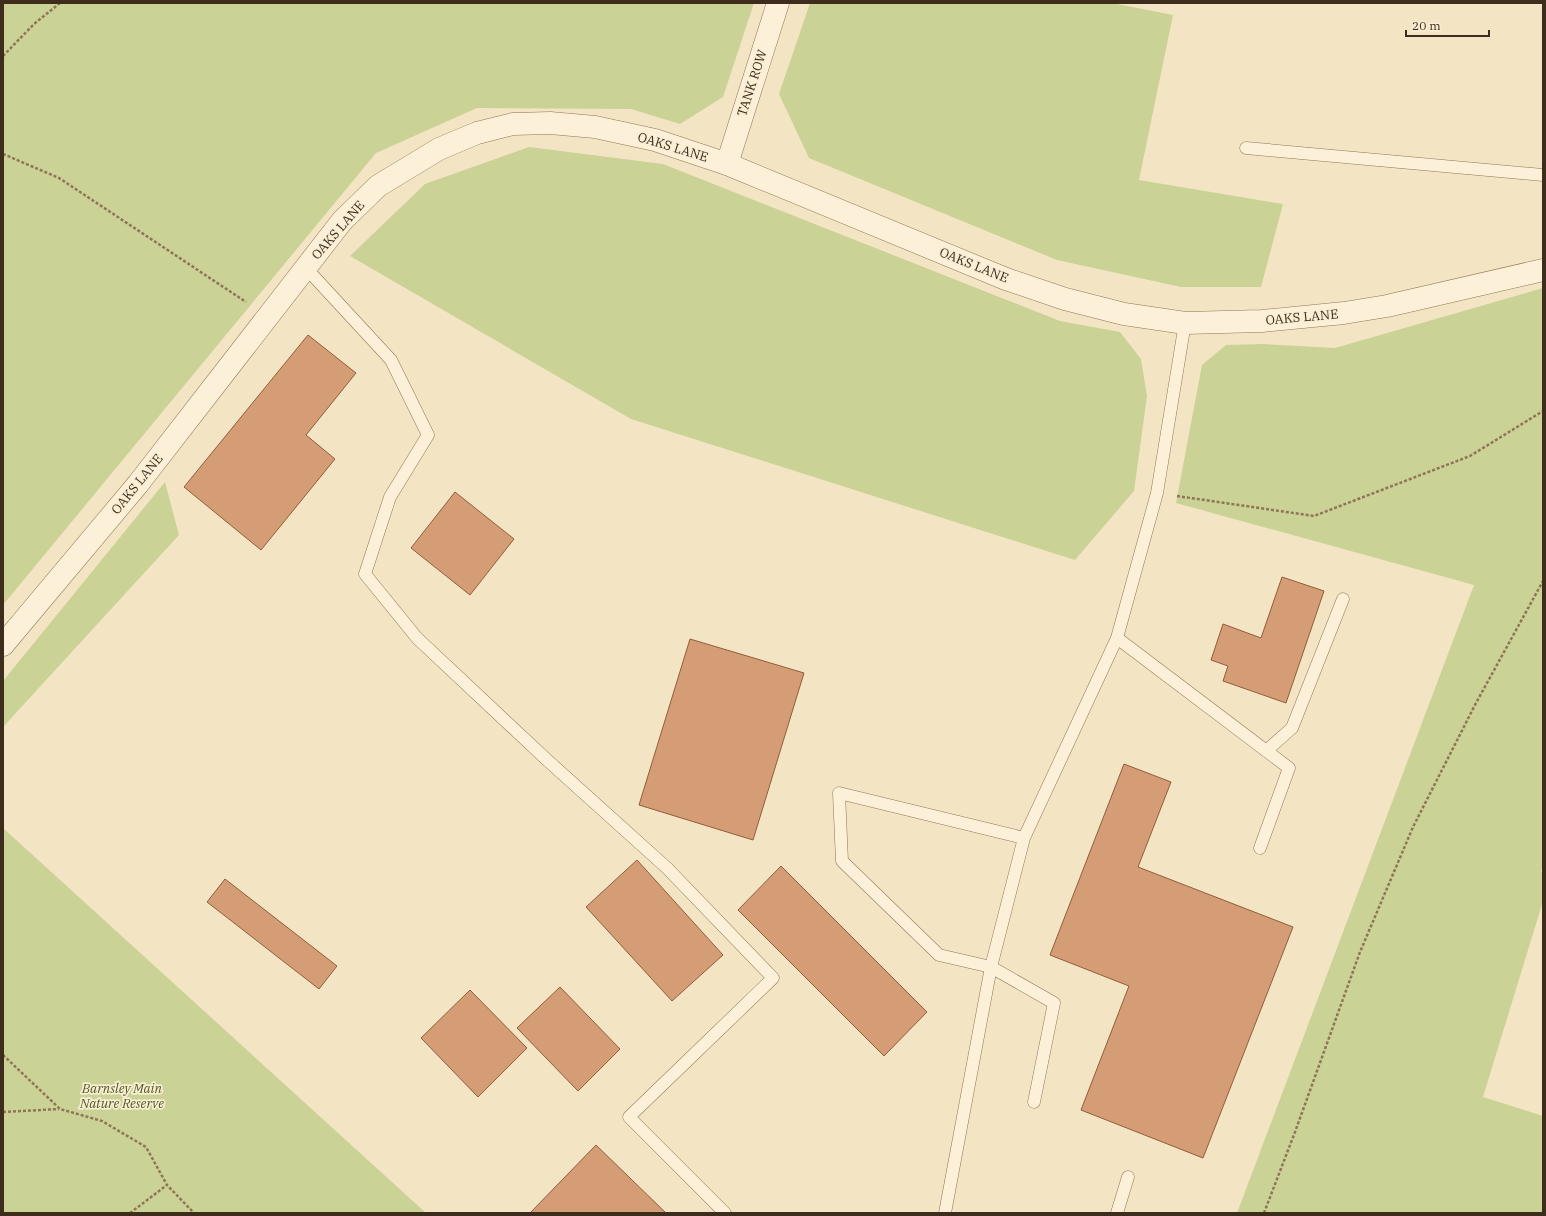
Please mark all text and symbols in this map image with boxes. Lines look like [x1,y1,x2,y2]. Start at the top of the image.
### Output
scale bar [1406,12,1489,38]
text: 20 m [1412,18,1441,33]
street label: TANK ROW [733,47,771,119]
street label: OAKS LANE [636,128,710,166]
street label: OAKS LANE [308,197,368,263]
street label: OAKS LANE [937,243,1011,287]
street label: OAKS LANE [1265,305,1339,329]
street label: OAKS LANE [107,450,167,518]
park label: Barnsley Main Nature Reserve [79,1080,164,1112]

